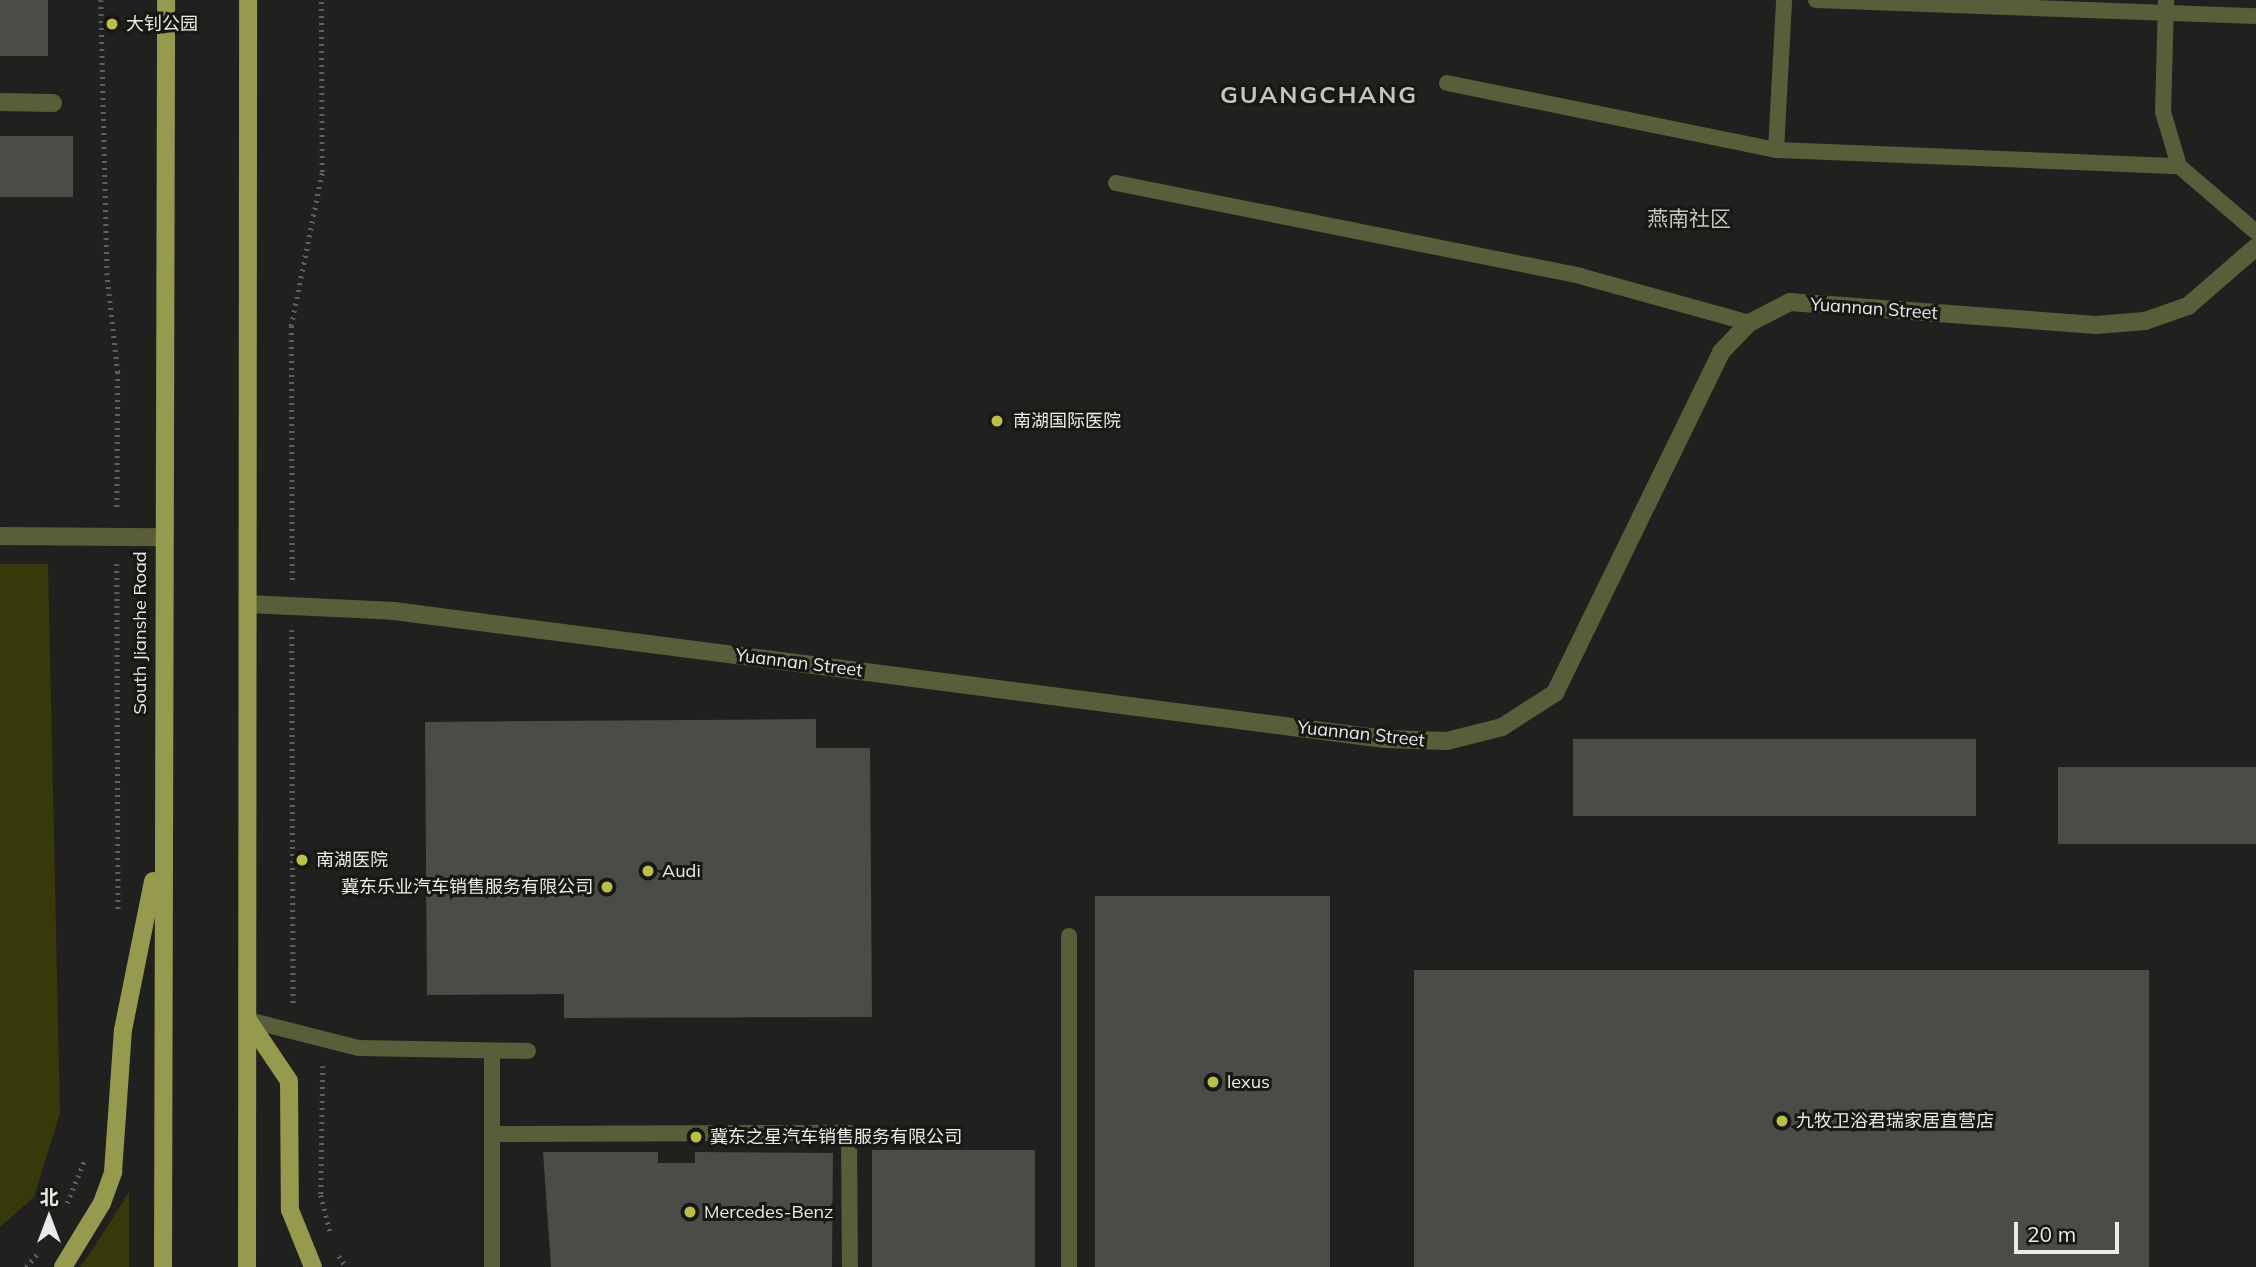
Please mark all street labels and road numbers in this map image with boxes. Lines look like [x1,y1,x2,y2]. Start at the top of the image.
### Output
street label: Yuannan Street [1810,294,1938,324]
street label: South Jianshe Road [129,551,151,715]
street label: Yuannan Street [734,644,864,682]
street label: Yuannan Street [1296,717,1426,751]

